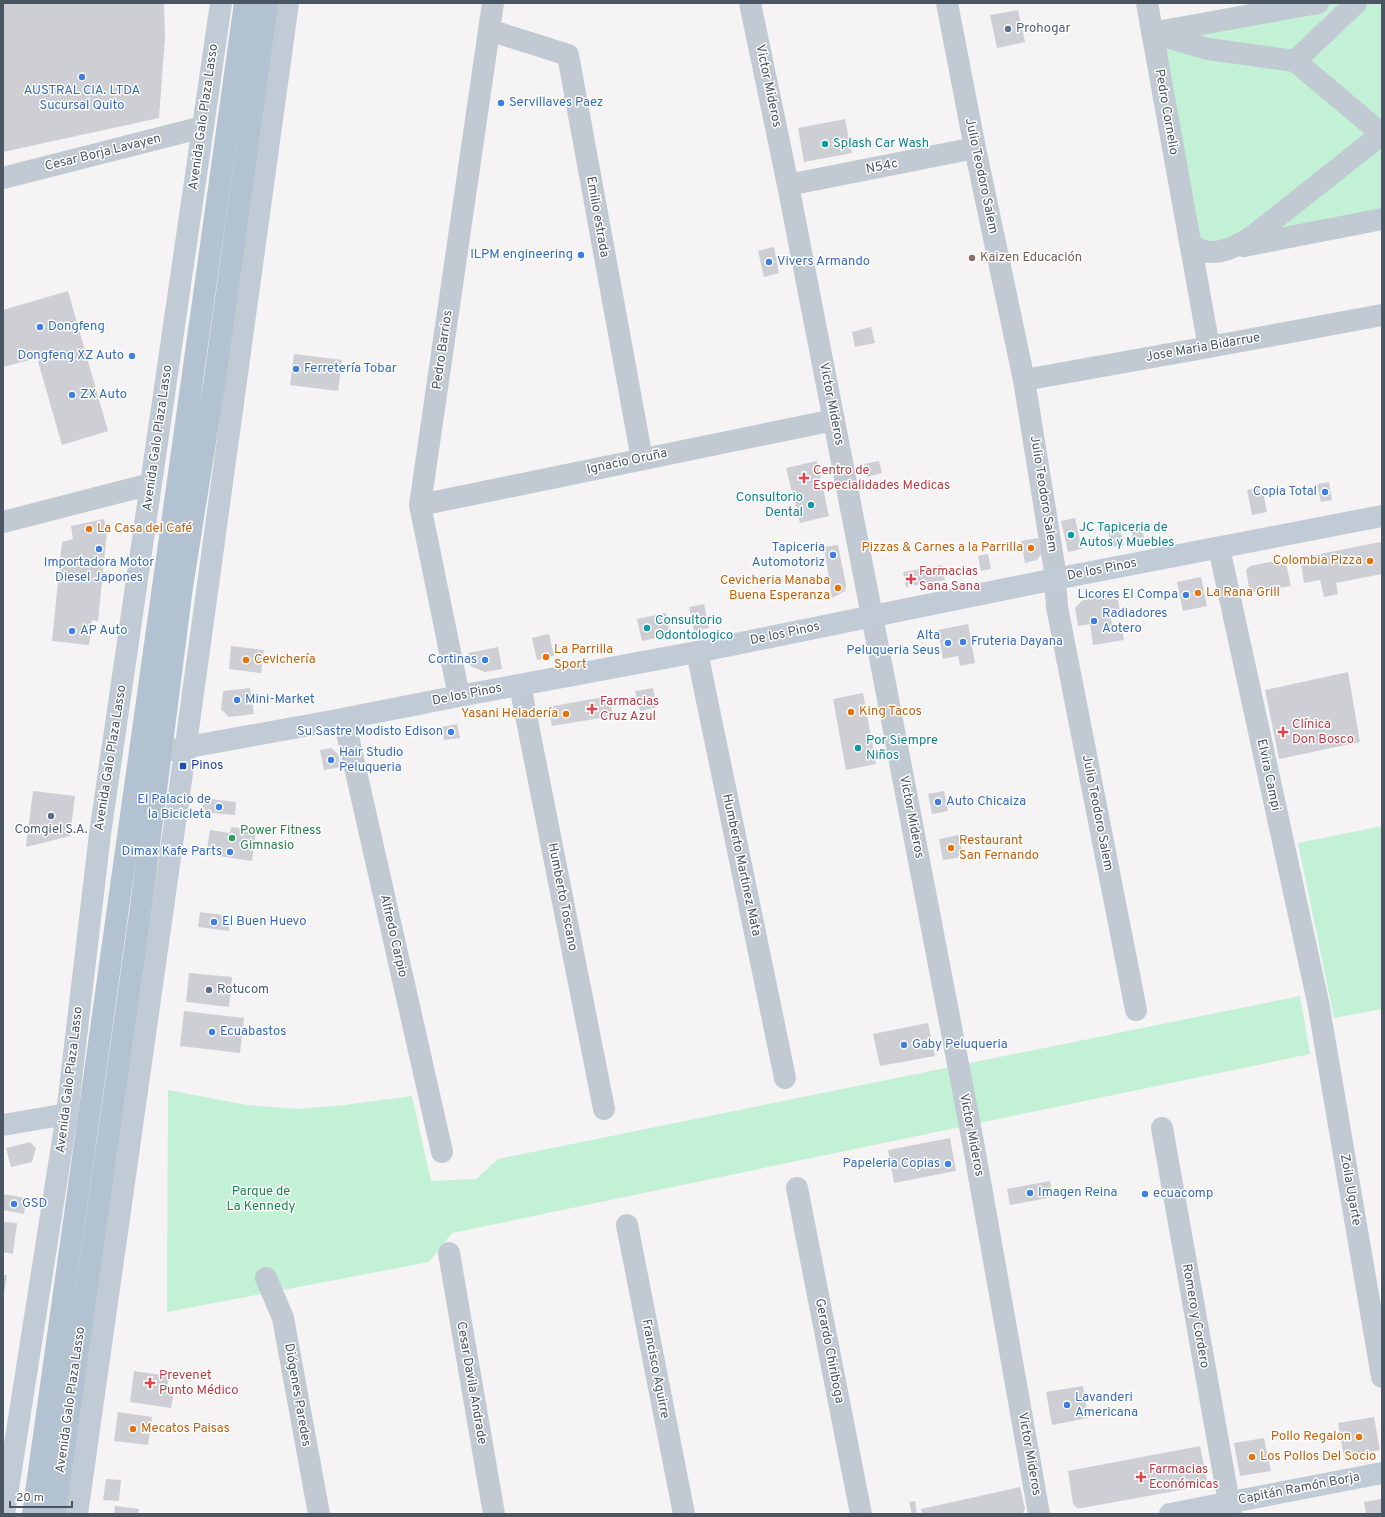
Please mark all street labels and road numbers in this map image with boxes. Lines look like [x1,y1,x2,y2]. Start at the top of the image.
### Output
street label: Avenida Galo Plaza Lasso [186,43,222,191]
street label: Victor Mideros [751,43,785,129]
street label: Pedro Cornelio [1151,68,1181,156]
street label: Julio Teodoro Salem [961,117,1001,235]
street label: Cesar Borja Lavayen [43,131,163,175]
street label: N54c [865,156,899,178]
street label: Emilio estrada [582,175,612,259]
street label: Pedro Barrios [430,309,456,391]
street label: Jose Maria Bidarrue [1145,330,1261,366]
street label: Victor Mideros [815,361,847,447]
street label: Avenida Galo Plaza Lasso [140,364,176,512]
street label: Julio Teodoro Salem [1026,435,1060,553]
street label: Ignacio Oruña [585,446,669,478]
street label: De los Pinos [1066,555,1138,585]
street label: De los Pinos [749,619,821,649]
street label: De los Pinos [431,680,503,710]
street label: Avenida Galo Plaza Lasso [92,684,130,832]
street label: Elvira Campi [1253,738,1283,812]
street label: Julio Teodoro Salem [1078,754,1116,872]
street label: Victor Mideros [895,774,927,860]
street label: Humberto Martinez Mata [718,792,764,938]
street label: Humberto Toscano [544,842,580,952]
street label: Alfredo Carpio [376,893,410,979]
street label: Avenida Galo Plaza Lasso [53,1006,87,1154]
street label: Victor Mideros [955,1092,987,1178]
street label: Zoila Ugarte [1336,1153,1364,1227]
street label: Romero y Cordero [1178,1263,1212,1369]
street label: Gerardo Chiriboga [811,1297,847,1405]
street label: Francisco Aguirre [637,1318,673,1420]
street label: Cesar Davila Andrade [452,1320,490,1446]
street label: Avenida Galo Plaza Lasso [53,1326,89,1474]
street label: Diógenes Paredes [280,1342,314,1448]
street label: Victor Mideros [1014,1411,1044,1497]
street label: Capitán Ramón Borja [1237,1469,1361,1509]

